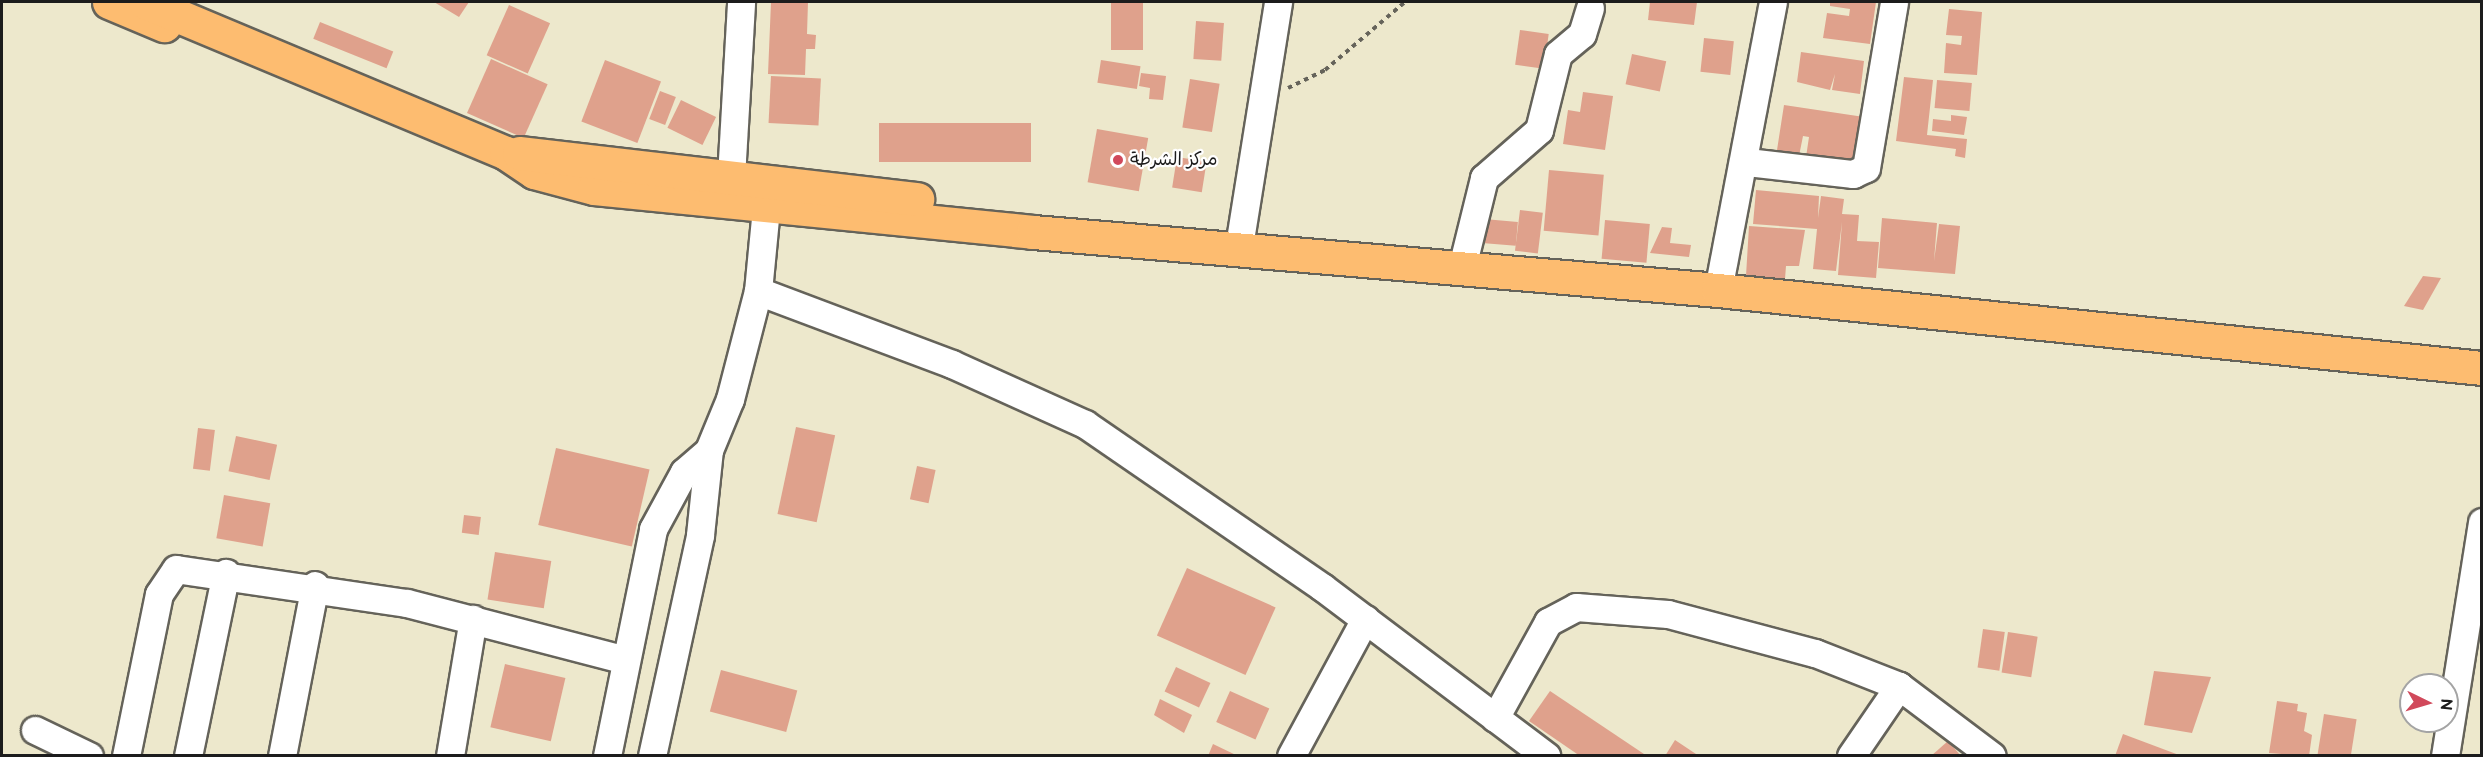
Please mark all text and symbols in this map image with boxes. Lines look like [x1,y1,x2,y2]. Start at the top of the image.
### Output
place label: مركز الشرطة [1130,149,1218,171]
marker: مركز الشرطة [1111,153,1125,167]
north arrow [2399,673,2459,733]
text: N [2435,698,2455,711]

